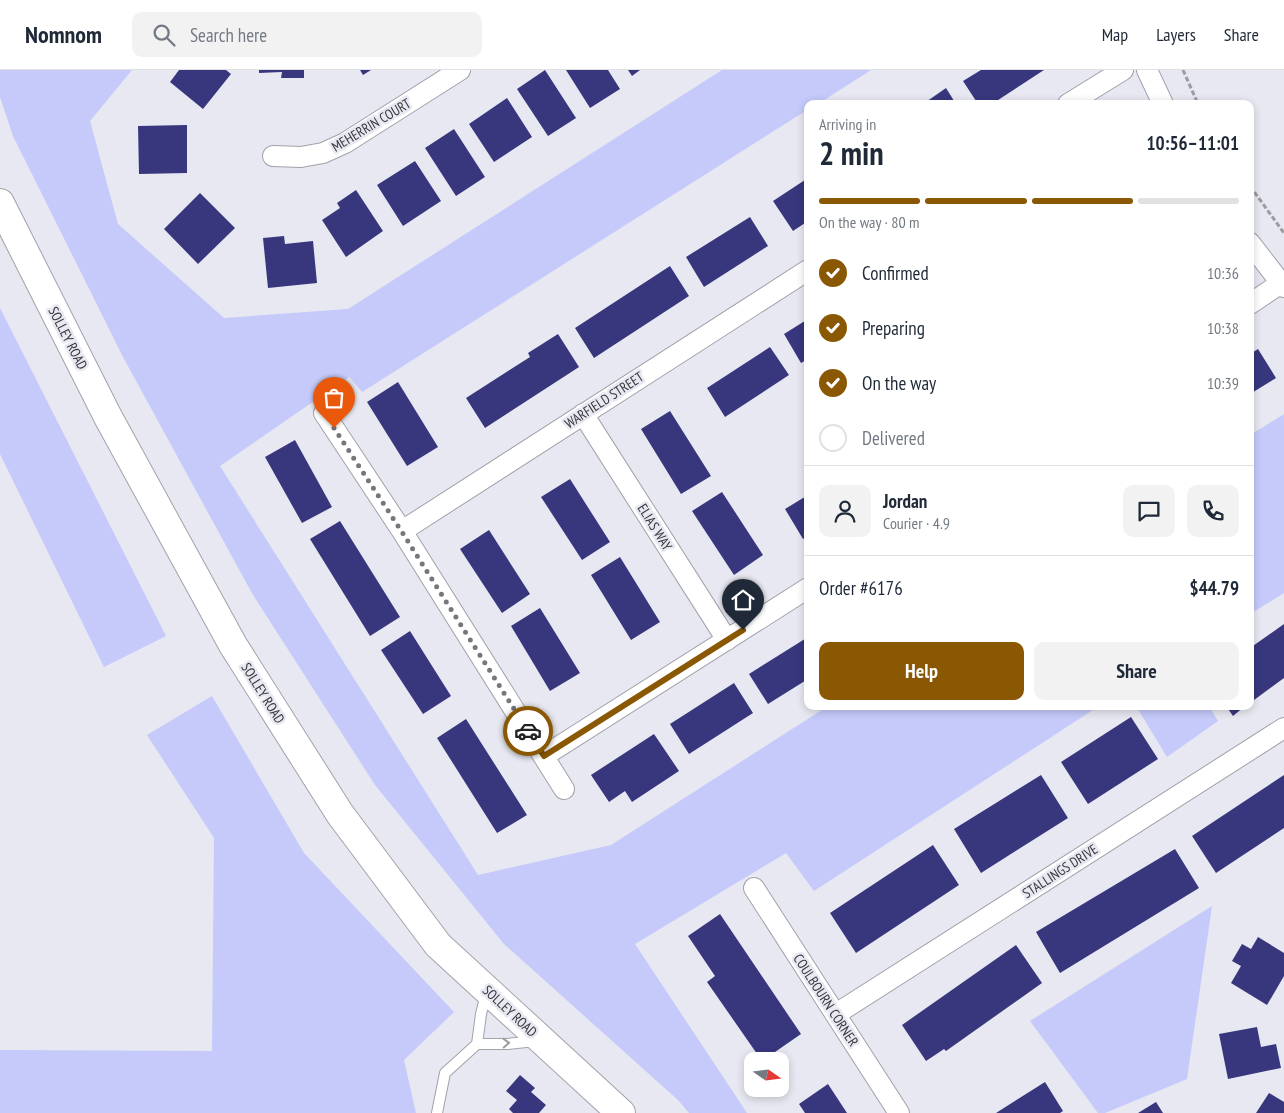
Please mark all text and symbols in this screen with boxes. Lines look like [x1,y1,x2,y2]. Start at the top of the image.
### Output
search box [132,12,482,57]
text: Nomnom [25,19,102,50]
icon: search [150,21,178,49]
text: Search here [190,23,267,47]
text: Map [1102,23,1128,46]
text: Layers [1156,23,1196,46]
text: Share [1224,23,1259,46]
street label: MEHERRIN COURT [328,94,414,156]
text: Arriving in [819,114,876,134]
text: 10:56–11:01 [1146,131,1239,155]
text: 2 min [819,132,884,174]
text: On the way · 80 m [819,212,919,232]
icon: check [819,259,847,287]
text: Confirmed [862,261,929,285]
text: 10:36 [1207,263,1239,283]
street label: SOLLEY ROAD [45,304,91,372]
icon: check [819,314,847,342]
text: Preparing [862,316,925,340]
text: 10:38 [1207,318,1239,338]
street label: WARFIELD STREET [561,367,648,432]
icon: check [819,369,847,397]
text: On the way [862,371,936,395]
text: 10:39 [1207,373,1239,393]
pin [313,377,355,428]
icon: bag [320,384,348,412]
text: Delivered [862,426,925,450]
button: person [819,485,871,537]
button: chat [1123,485,1175,537]
button: phone [1187,485,1239,537]
text: Jordan [883,489,927,513]
street label: ELIAS WAY [634,500,677,554]
text: Courier · 4.9 [883,513,950,533]
text: Order #6176 [819,576,903,600]
text: $44.79 [1190,576,1239,600]
pin [722,579,764,630]
icon: home [729,586,757,614]
button: Help [819,642,1024,700]
button: Share [1034,642,1239,700]
street label: SOLLEY ROAD [237,659,289,727]
courier [503,706,553,756]
icon: car [514,717,542,745]
street label: STALLINGS DRIVE [1019,840,1101,902]
street label: COULBOURN CORNER [789,950,863,1050]
street label: SOLLEY ROAD [479,981,541,1041]
one-way arrow [502,1038,510,1049]
north arrow [744,1052,789,1098]
map controls [744,1052,789,1097]

